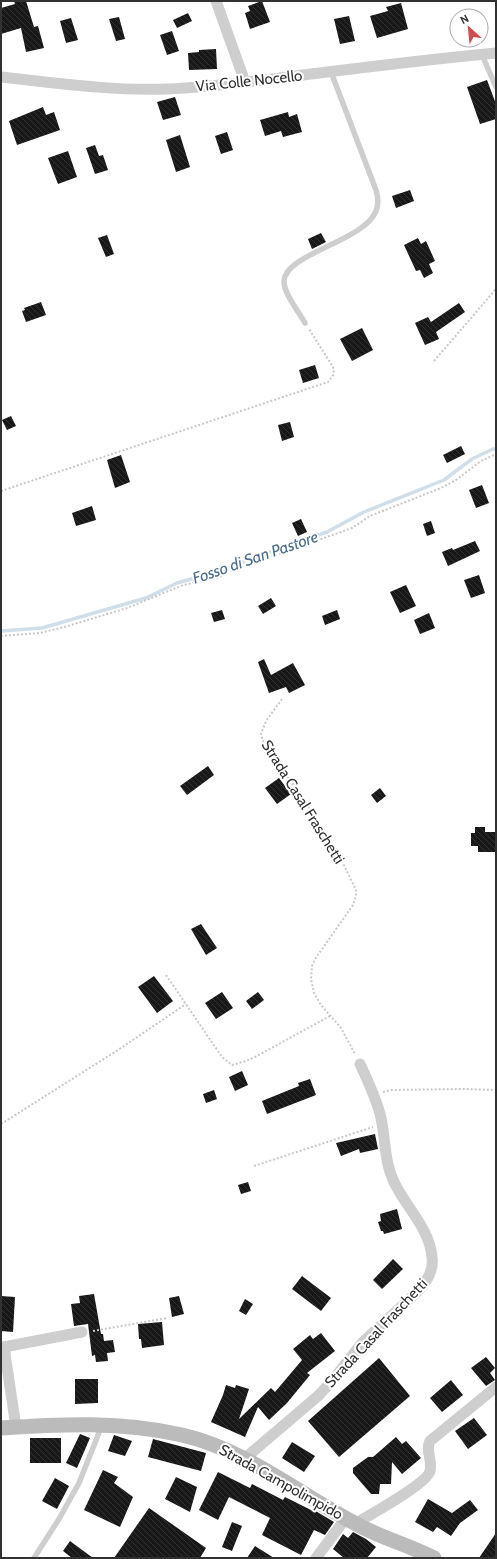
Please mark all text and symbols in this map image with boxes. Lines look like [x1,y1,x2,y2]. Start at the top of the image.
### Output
north arrow [449,8,489,48]
text: N [458,11,471,27]
street label: Via Colle Nocello [195,66,303,96]
water label: Fosso di San Pastore [190,527,321,588]
street label: Strada Casal Fraschetti [258,737,348,867]
street label: Strada Casal Fraschetti [321,1275,431,1391]
street label: Strada Campolimpido [216,1441,346,1523]

